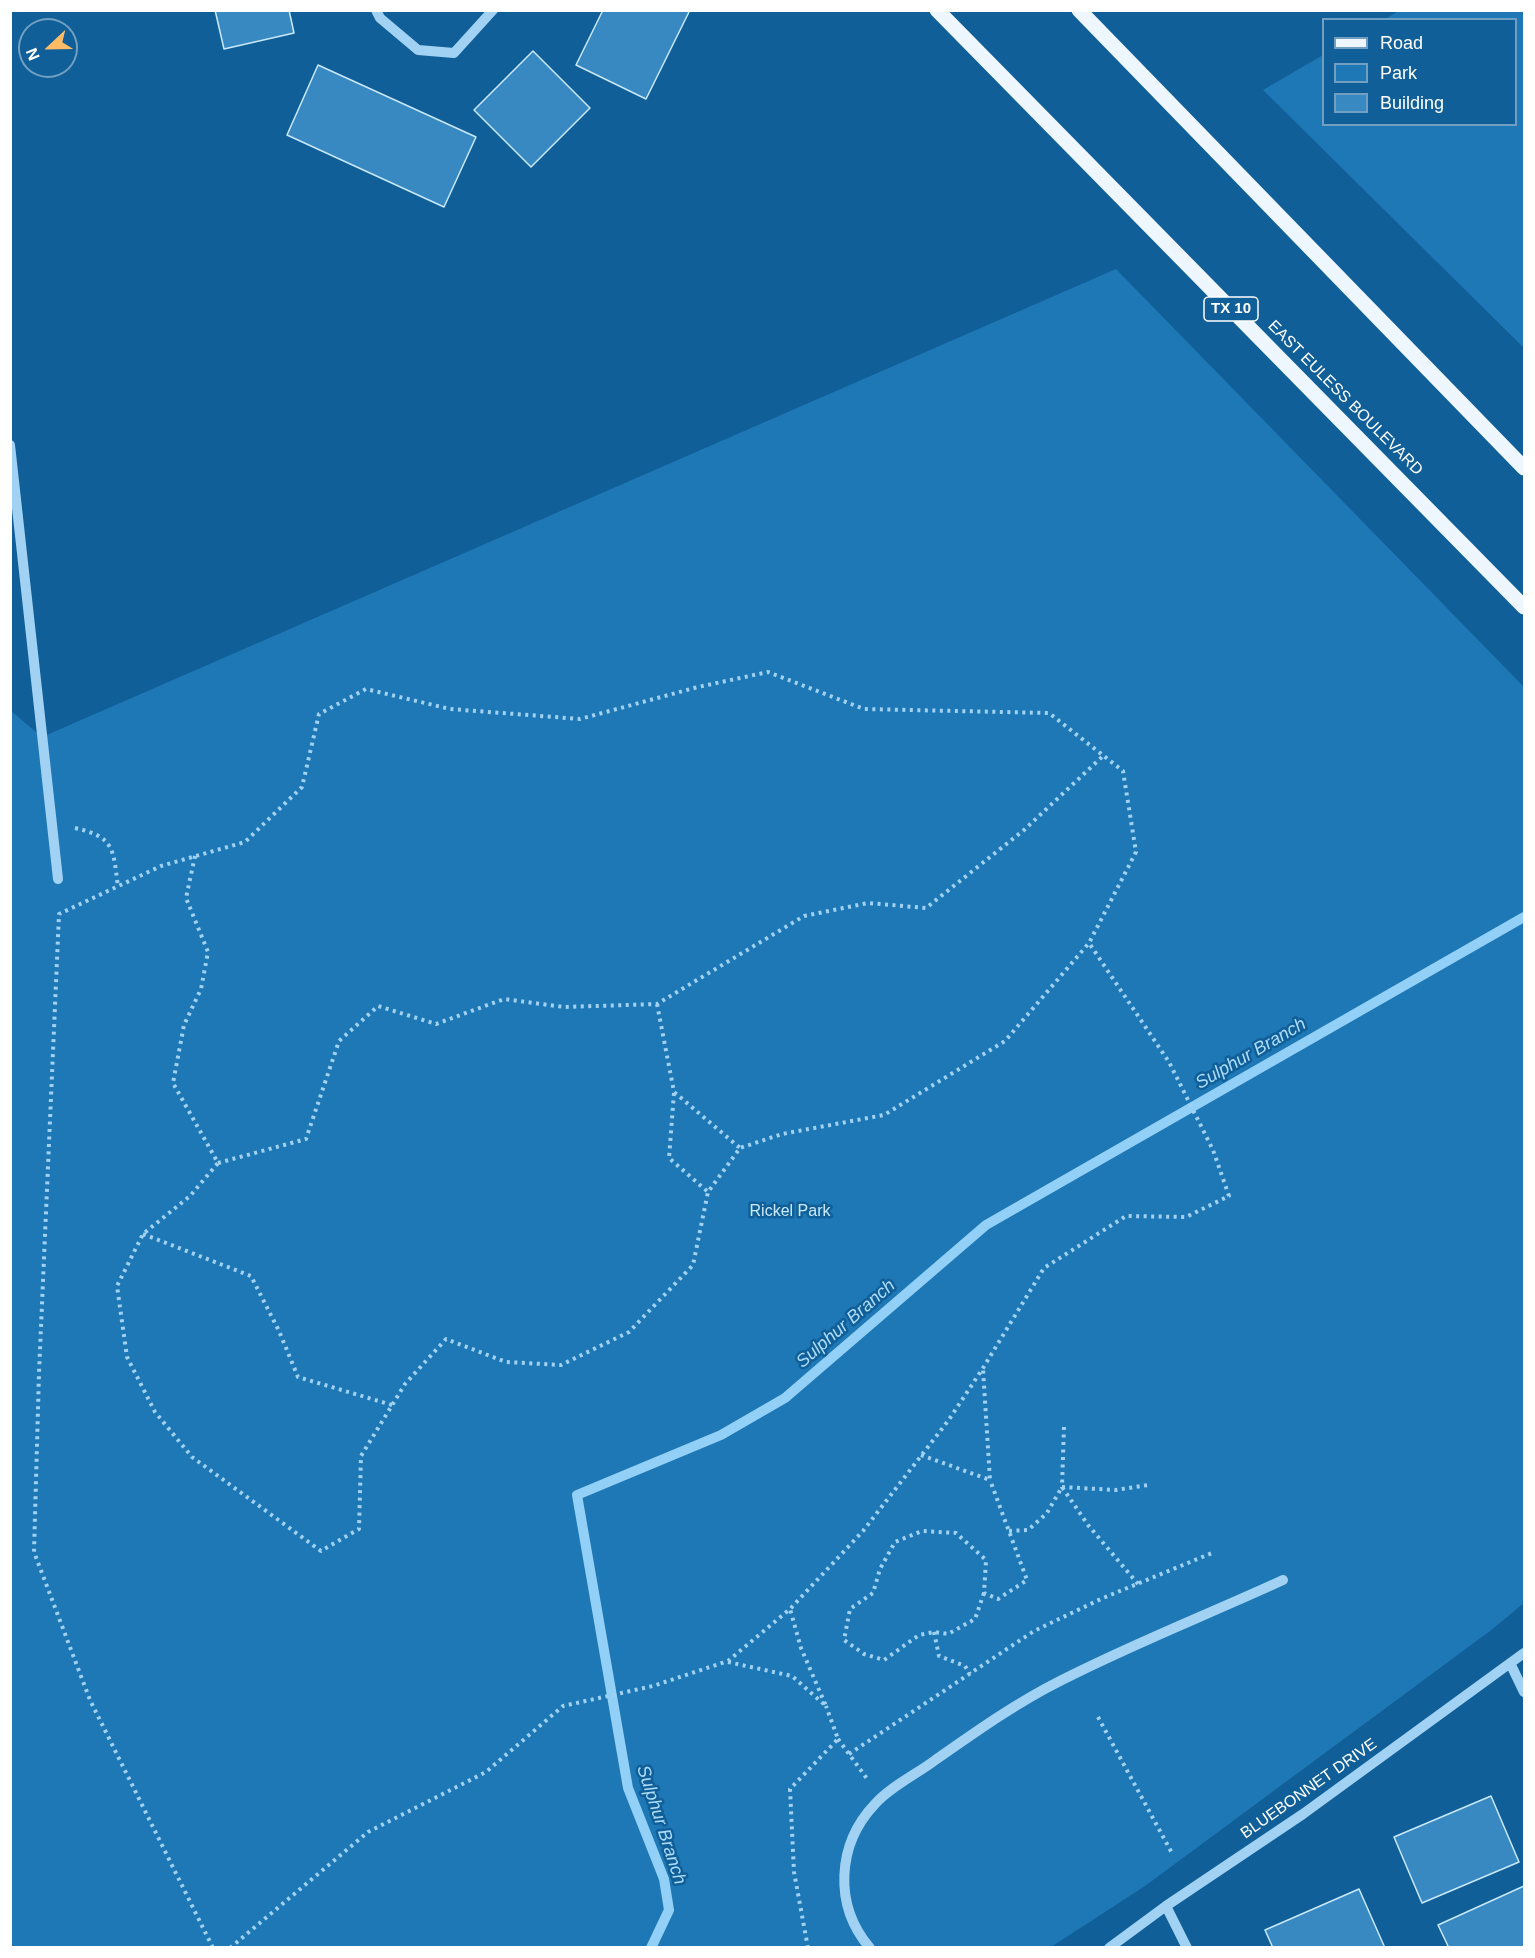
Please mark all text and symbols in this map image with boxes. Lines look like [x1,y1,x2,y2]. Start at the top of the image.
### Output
north arrow [18,18,78,78]
legend [1322,18,1517,126]
text: Road [1380,33,1423,53]
text: N [23,46,43,63]
text: Park [1380,63,1417,83]
text: Building [1380,93,1444,113]
road number: TX 10 [1204,297,1258,321]
street label: EAST EULESS BOULEVARD [1263,316,1427,480]
water label: Sulphur Branch [1192,1014,1310,1094]
park label: Rickel Park [750,1202,830,1222]
water label: Sulphur Branch [792,1275,900,1373]
street label: BLUEBONNET DRIVE [1237,1735,1381,1843]
water label: Sulphur Branch [632,1763,690,1887]

